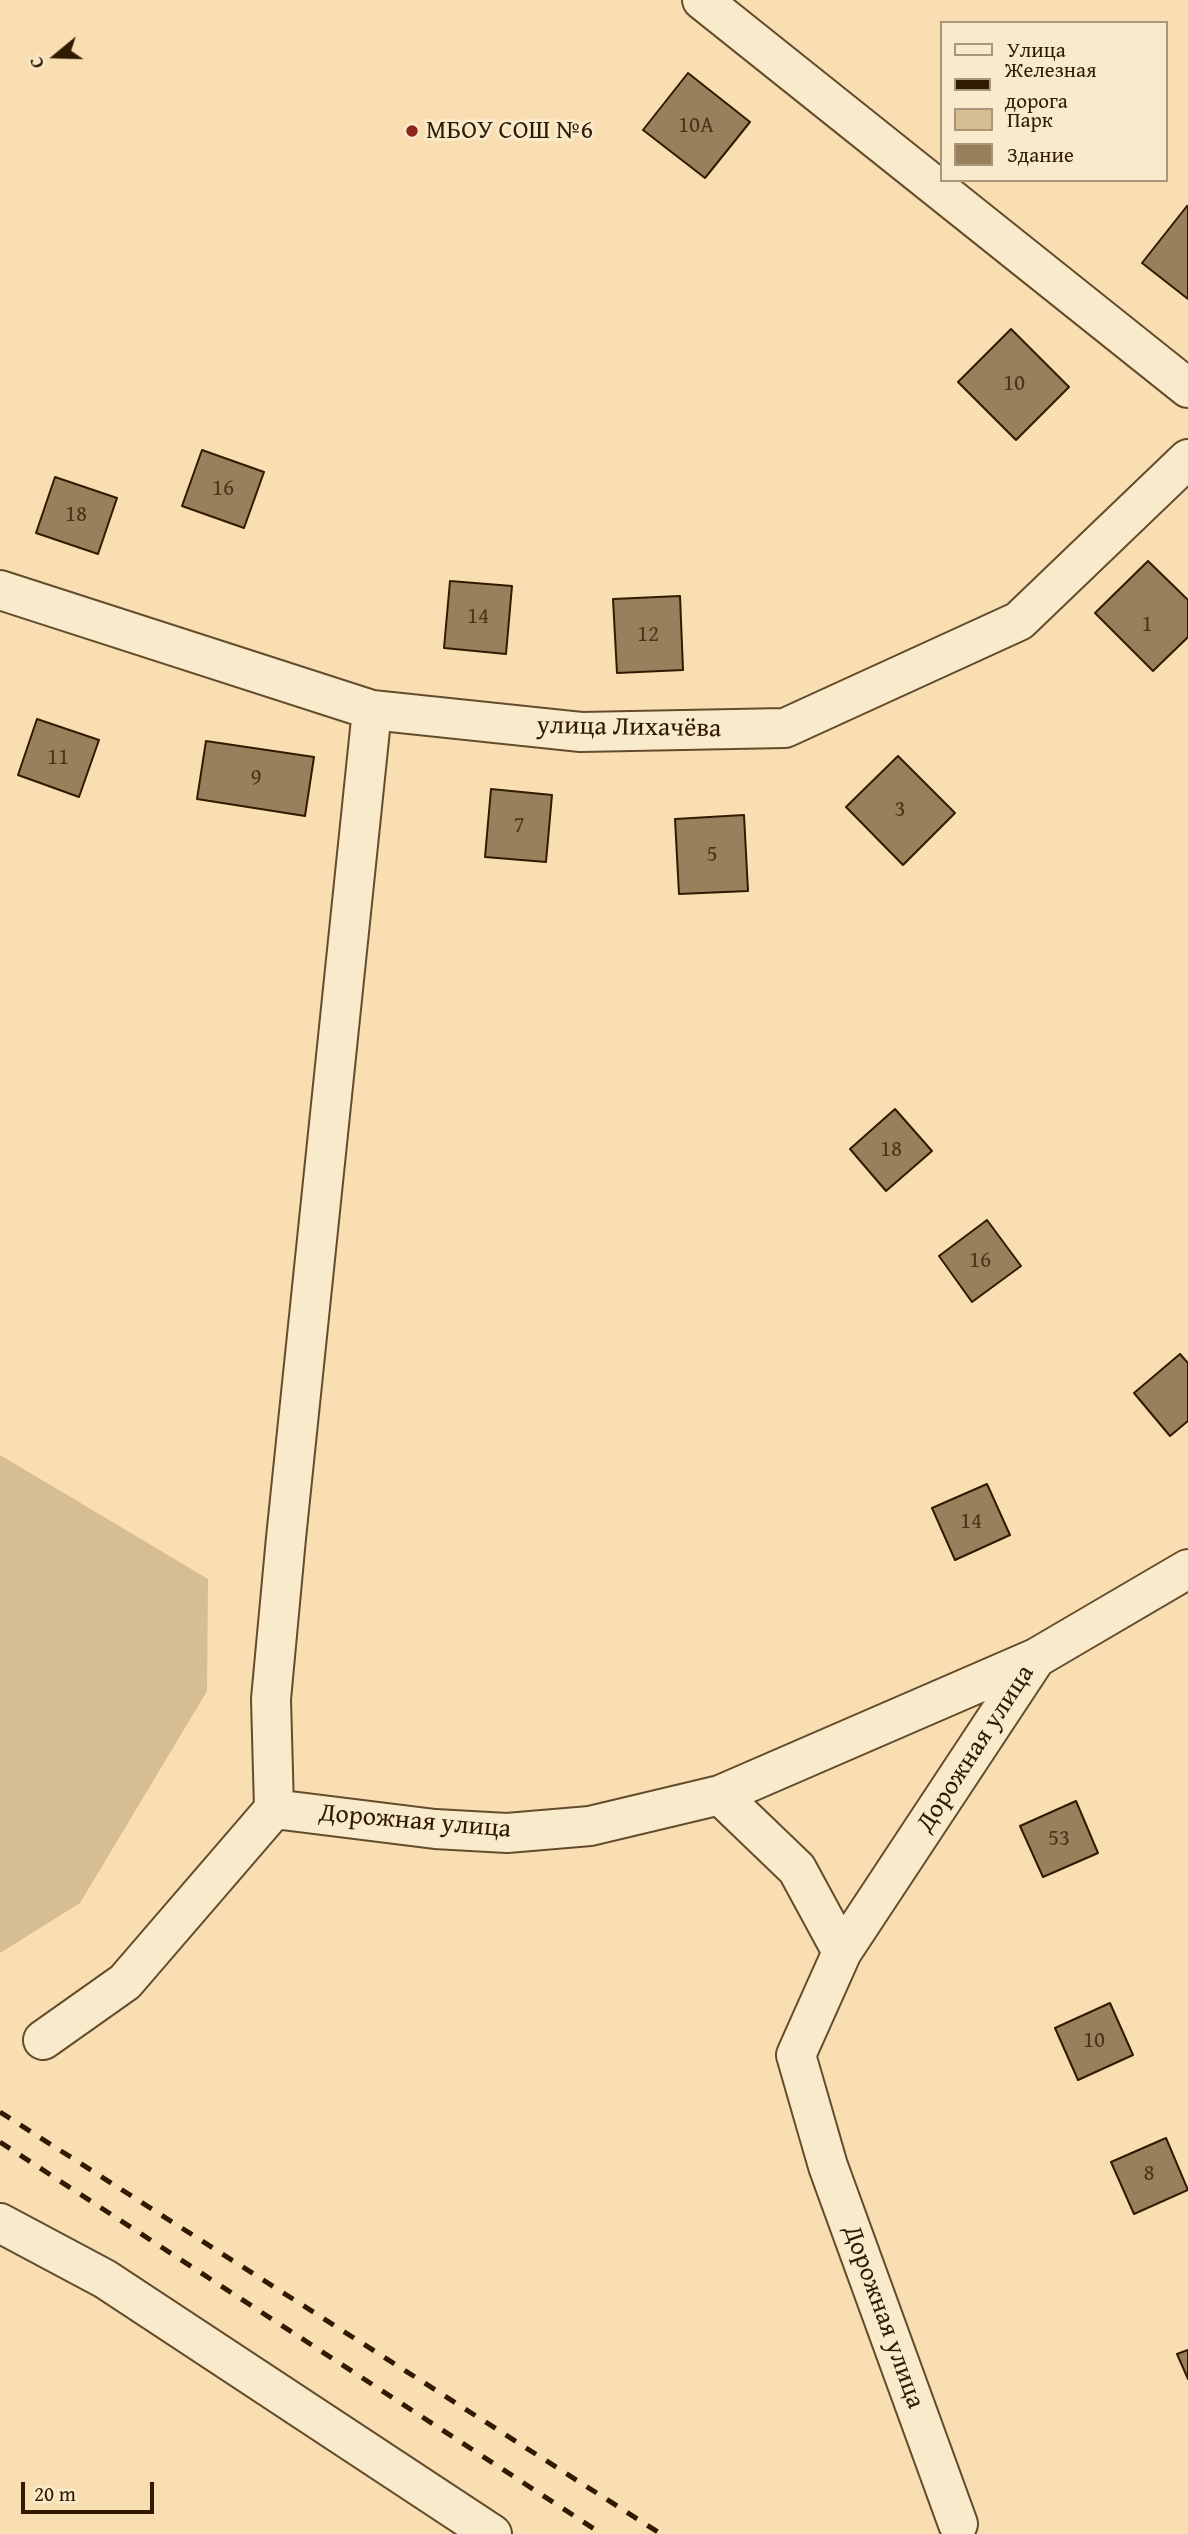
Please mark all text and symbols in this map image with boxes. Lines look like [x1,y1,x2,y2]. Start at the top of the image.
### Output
north arrow [21,21,91,91]
legend [940,21,1167,182]
text: Улица [1007,34,1066,65]
text: С [21,53,51,72]
text: Железная дорога [1005,54,1097,116]
text: Парк [1007,104,1053,135]
house number: 10А [678,112,714,140]
place label: МБОУ СОШ №6 [426,115,593,147]
marker: МБОУ СОШ №6 [404,123,420,139]
text: Здание [1007,139,1074,170]
house number: 10 [1003,370,1025,398]
house number: 16 [212,475,234,503]
house number: 18 [65,501,87,529]
house number: 14 [467,603,489,631]
house number: 1 [1141,611,1153,639]
house number: 12 [637,621,659,649]
street label: улица Лихачёва [536,711,722,745]
house number: 11 [47,744,69,772]
house number: 9 [250,764,262,792]
house number: 3 [894,796,906,824]
house number: 7 [513,812,525,840]
house number: 5 [706,841,718,869]
house number: 18 [880,1136,902,1164]
house number: 16 [969,1247,991,1275]
house number: 14 [960,1508,982,1536]
street label: Дорожная улица [910,1660,1042,1838]
street label: Дорожная улица [318,1798,512,1846]
house number: 53 [1048,1825,1070,1853]
house number: 10 [1083,2027,1105,2055]
house number: 8 [1143,2160,1155,2188]
street label: Дорожная улица [835,2221,931,2413]
scale bar [24,2468,158,2512]
text: 20 m [34,2478,76,2509]

